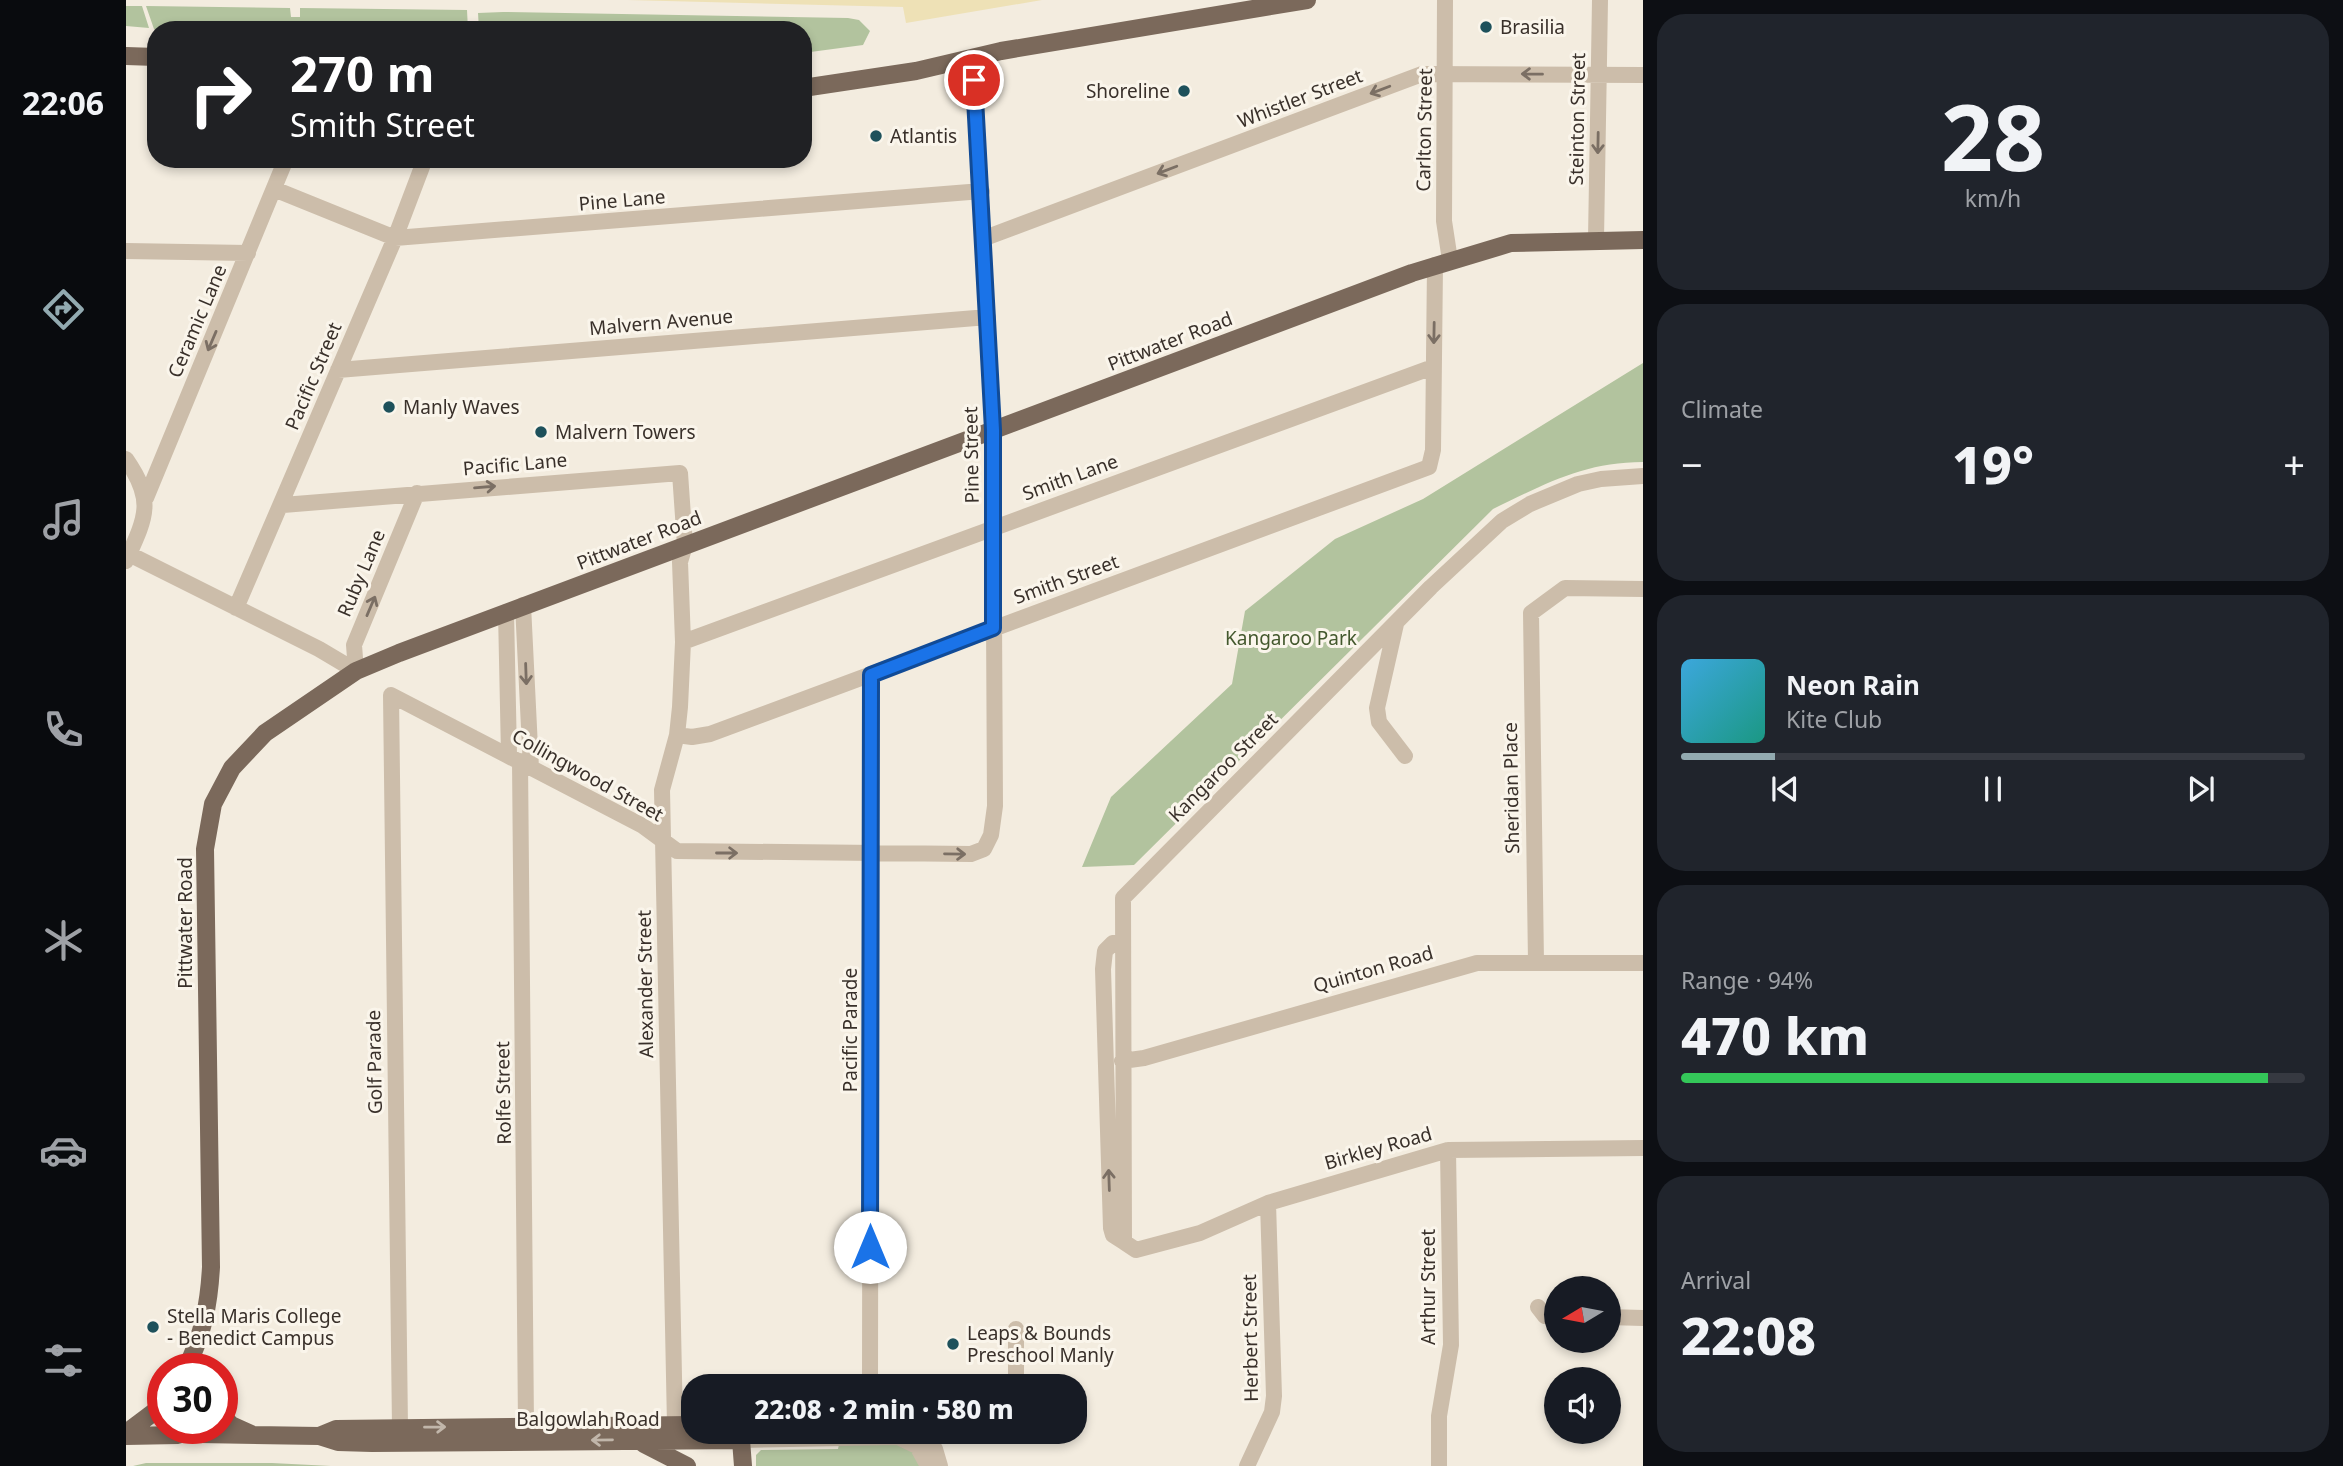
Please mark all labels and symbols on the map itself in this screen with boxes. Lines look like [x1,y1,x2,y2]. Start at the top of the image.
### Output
place label: Brasilia [1500,14,1565,40]
marker: Brasilia [1478,19,1494,35]
pin [944,50,1004,110]
street label: Steinton Street [1563,52,1591,186]
street label: Whistler Street [1234,62,1366,134]
one-way arrow [1520,67,1543,80]
street label: Carlton Street [1410,68,1438,192]
place label: Shoreline [1086,78,1170,104]
marker: Shoreline [1176,83,1192,99]
one-way arrow [1370,85,1392,97]
place label: Atlantis [890,123,957,149]
marker: Atlantis [868,128,884,144]
one-way arrow [1591,131,1605,154]
one-way arrow [1157,164,1179,177]
street label: Pine Lane [578,183,666,217]
street label: Ceramic Lane [161,260,233,382]
street label: Malvern Avenue [588,303,734,341]
street label: Pittwater Road [1104,305,1236,377]
street label: Pacific Street [279,318,347,434]
one-way arrow [1427,322,1441,345]
one-way arrow [204,329,217,351]
place label: Manly Waves [403,394,520,420]
marker: Manly Waves [381,399,397,415]
street label: Pine Street [957,406,985,504]
place label: Malvern Towers [555,419,696,445]
marker: Malvern Towers [533,424,549,440]
street label: Pacific Lane [462,446,568,482]
street label: Smith Lane [1019,448,1121,506]
one-way arrow [473,480,496,493]
street label: Pittwater Road [573,504,705,576]
street label: Ruby Lane [331,525,391,621]
street label: Smith Street [1010,548,1122,610]
one-way arrow [365,596,378,617]
park label: Kangaroo Park [1225,625,1357,651]
one-way arrow [520,662,533,685]
street label: Kangaroo Street [1163,706,1284,827]
street label: Sheridan Place [1497,722,1525,854]
street label: Collingwood Street [508,723,668,827]
one-way arrow [715,846,738,860]
one-way arrow [943,847,966,860]
street label: Pittwater Road [172,857,198,989]
street label: Alexander Street [631,910,659,1058]
street label: Quinton Road [1310,939,1436,999]
street label: Pacific Parade [837,968,863,1092]
street label: Golf Parade [360,1010,388,1114]
street label: Rolfe Street [489,1041,517,1145]
street label: Birkley Road [1321,1120,1435,1176]
one-way arrow [1103,1169,1116,1192]
position arrow [833,1210,907,1284]
street label: Arthur Street [1415,1229,1441,1345]
street label: Herbert Street [1236,1274,1264,1402]
north arrow [1544,1276,1620,1353]
place label: Stella Maris College - Benedict Campus [167,1303,342,1351]
marker: Stella Maris College - Benedict Campus [145,1319,161,1335]
place label: Leaps & Bounds Preschool Manly [967,1320,1114,1368]
marker: Leaps & Bounds Preschool Manly [945,1336,961,1352]
speed limit sign: 30 [147,1353,238,1444]
street label: Balgowlah Road [516,1406,660,1432]
one-way arrow [423,1421,446,1434]
one-way arrow [591,1433,614,1446]

